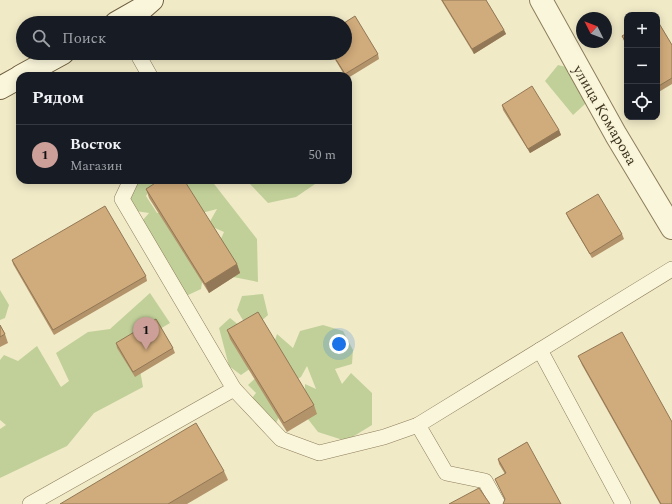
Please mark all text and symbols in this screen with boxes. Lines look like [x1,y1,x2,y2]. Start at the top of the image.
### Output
north arrow [576,12,612,48]
map controls [624,12,660,120]
button: + [624,12,660,48]
search box [16,16,352,60]
icon: search [30,27,52,49]
text: Поиск [62,27,106,50]
button: − [624,48,660,84]
street label: улица Комарова [566,60,643,170]
button: locate [624,84,660,120]
text: Рядом [32,85,84,111]
text: Восток [70,133,121,156]
text: 1 [41,145,49,165]
text: 50 m [309,145,336,165]
text: Магазин [70,156,122,176]
pin: 1 [133,317,159,350]
your location [329,334,349,354]

